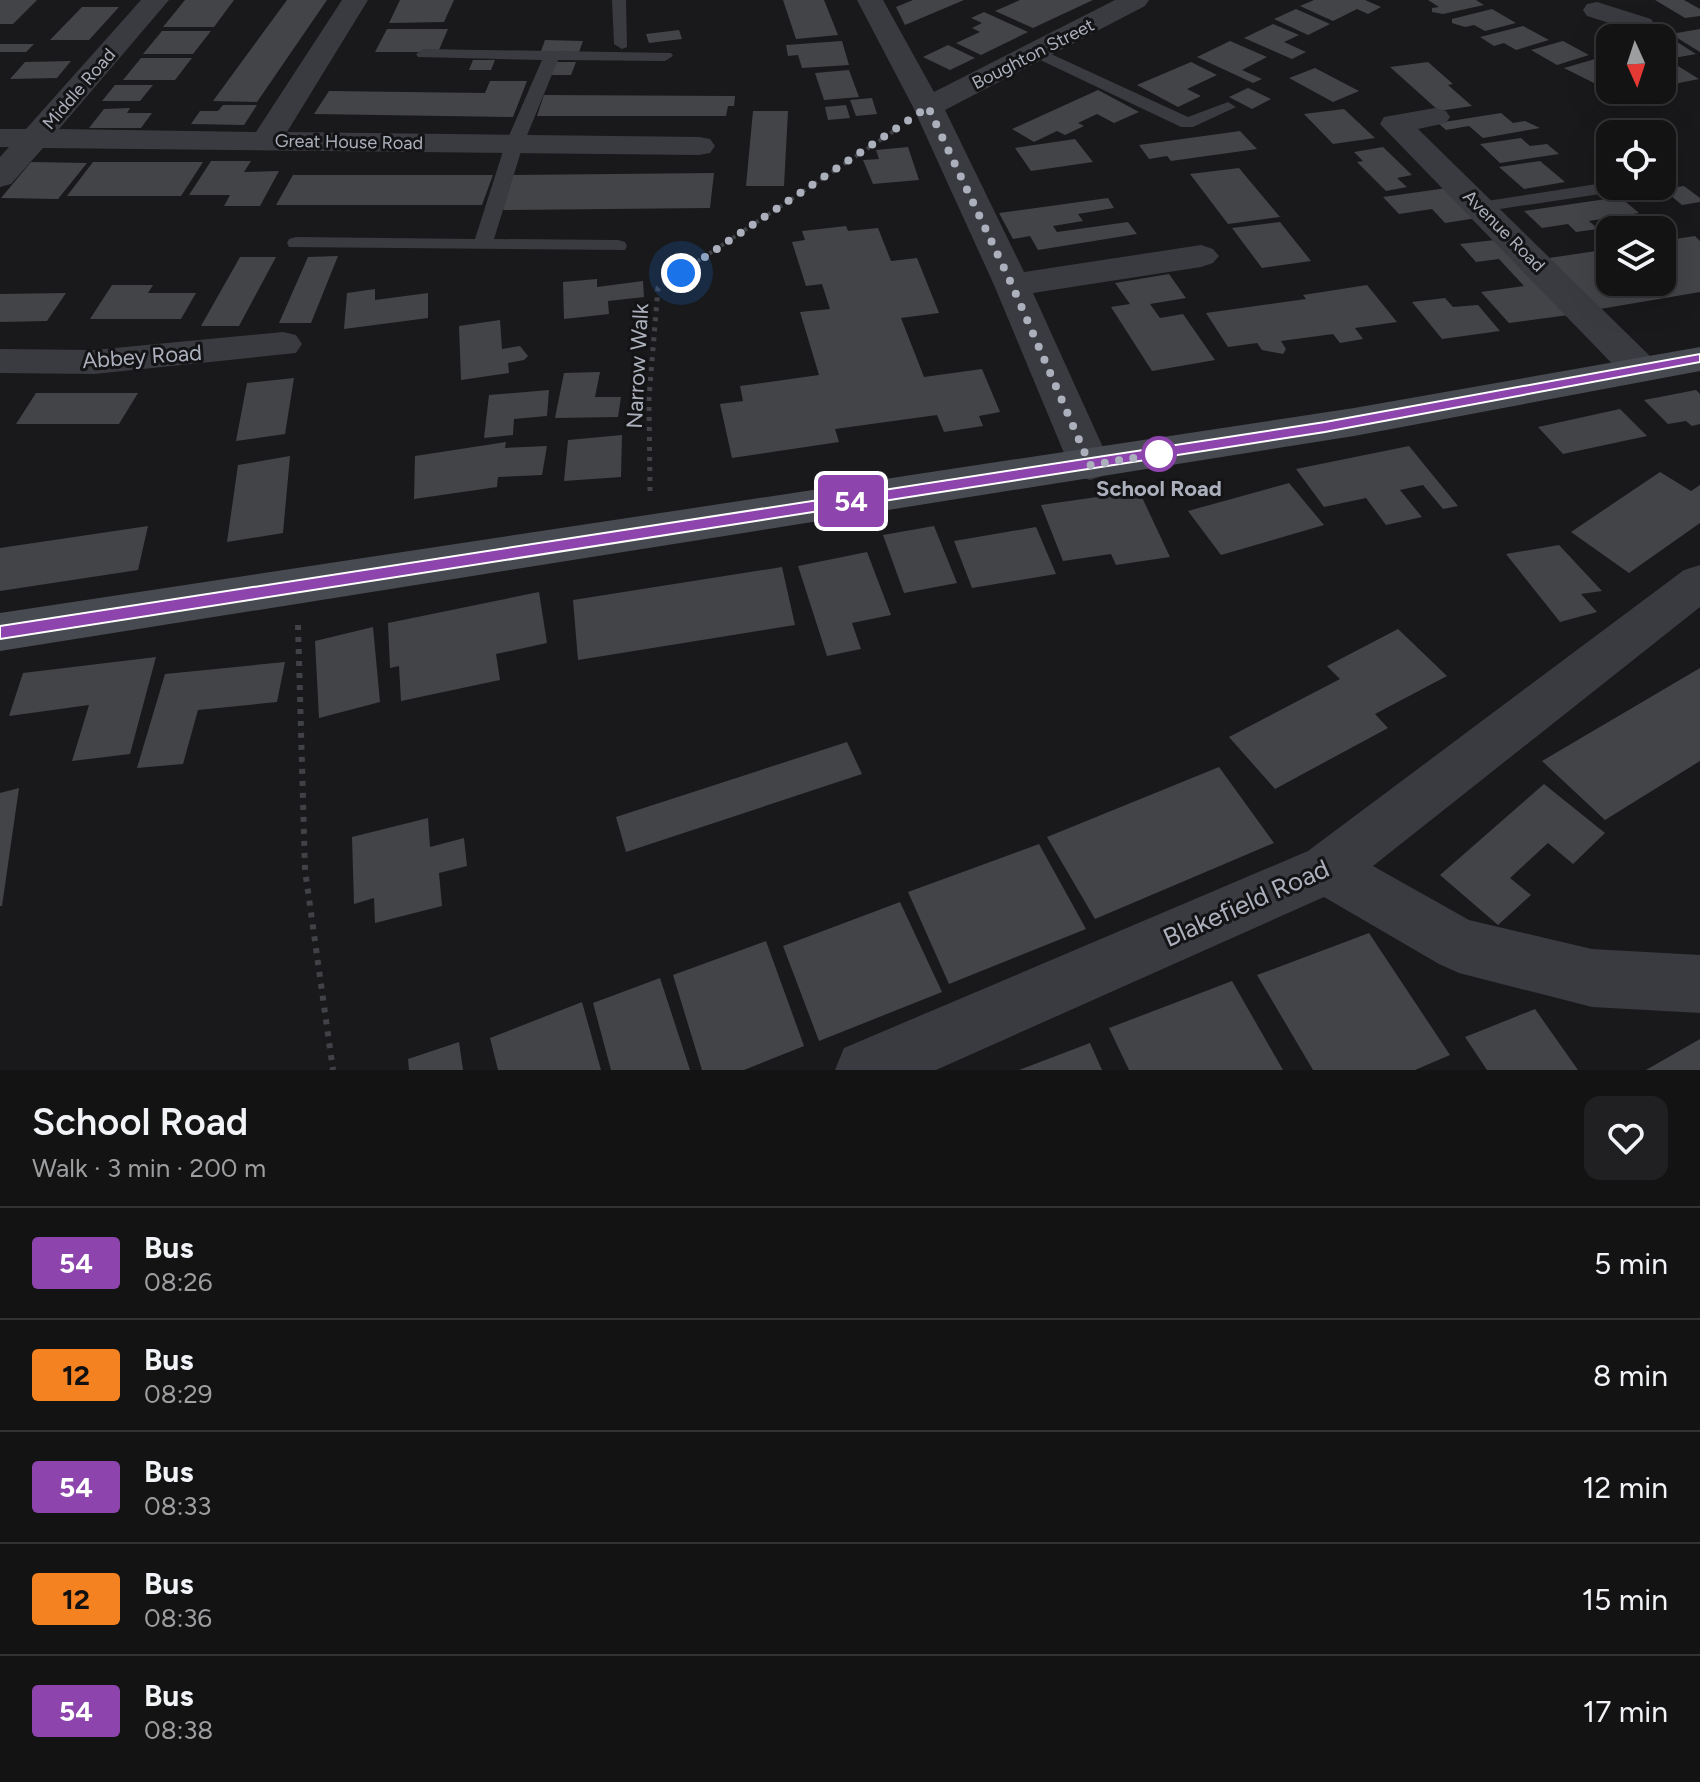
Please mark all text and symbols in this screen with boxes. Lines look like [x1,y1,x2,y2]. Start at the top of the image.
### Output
street label: Boughton Street [968,14,1098,94]
north arrow [1596,24,1676,104]
map controls [1596,24,1676,296]
street label: Middle Road [38,44,120,134]
button: locate [1596,120,1676,200]
street label: Great House Road [275,130,423,154]
street label: Avenue Road [1458,185,1550,277]
button: layers [1596,216,1676,296]
your location [661,253,701,293]
street label: Narrow Walk [621,302,654,429]
street label: Abbey Road [81,339,203,374]
marker: School Road [1142,437,1176,471]
line badge: 54 [815,475,887,527]
place label: School Road [1096,475,1222,502]
text: 54 [834,484,868,518]
street label: Blakefield Road [1158,852,1334,954]
button: heart [1584,1096,1668,1180]
text: School Road [32,1099,248,1145]
text: Walk · 3 min · 200 m [32,1152,266,1184]
text: Bus [144,1229,193,1266]
text: 5 min [1594,1245,1668,1282]
text: 54 [59,1246,93,1280]
text: 08:26 [144,1266,212,1298]
text: Bus [144,1341,193,1378]
text: 8 min [1593,1357,1668,1394]
text: 12 [62,1358,90,1392]
text: 08:29 [144,1378,212,1410]
text: Bus [144,1453,193,1490]
text: 12 min [1582,1469,1668,1506]
text: 54 [59,1470,93,1504]
text: 08:33 [144,1490,212,1522]
text: Bus [144,1565,193,1602]
text: 15 min [1582,1581,1668,1618]
text: 12 [62,1582,90,1616]
text: 08:36 [144,1602,212,1634]
text: Bus [144,1677,193,1714]
text: 17 min [1583,1693,1668,1730]
text: 54 [59,1694,93,1728]
text: 08:38 [144,1714,213,1746]

